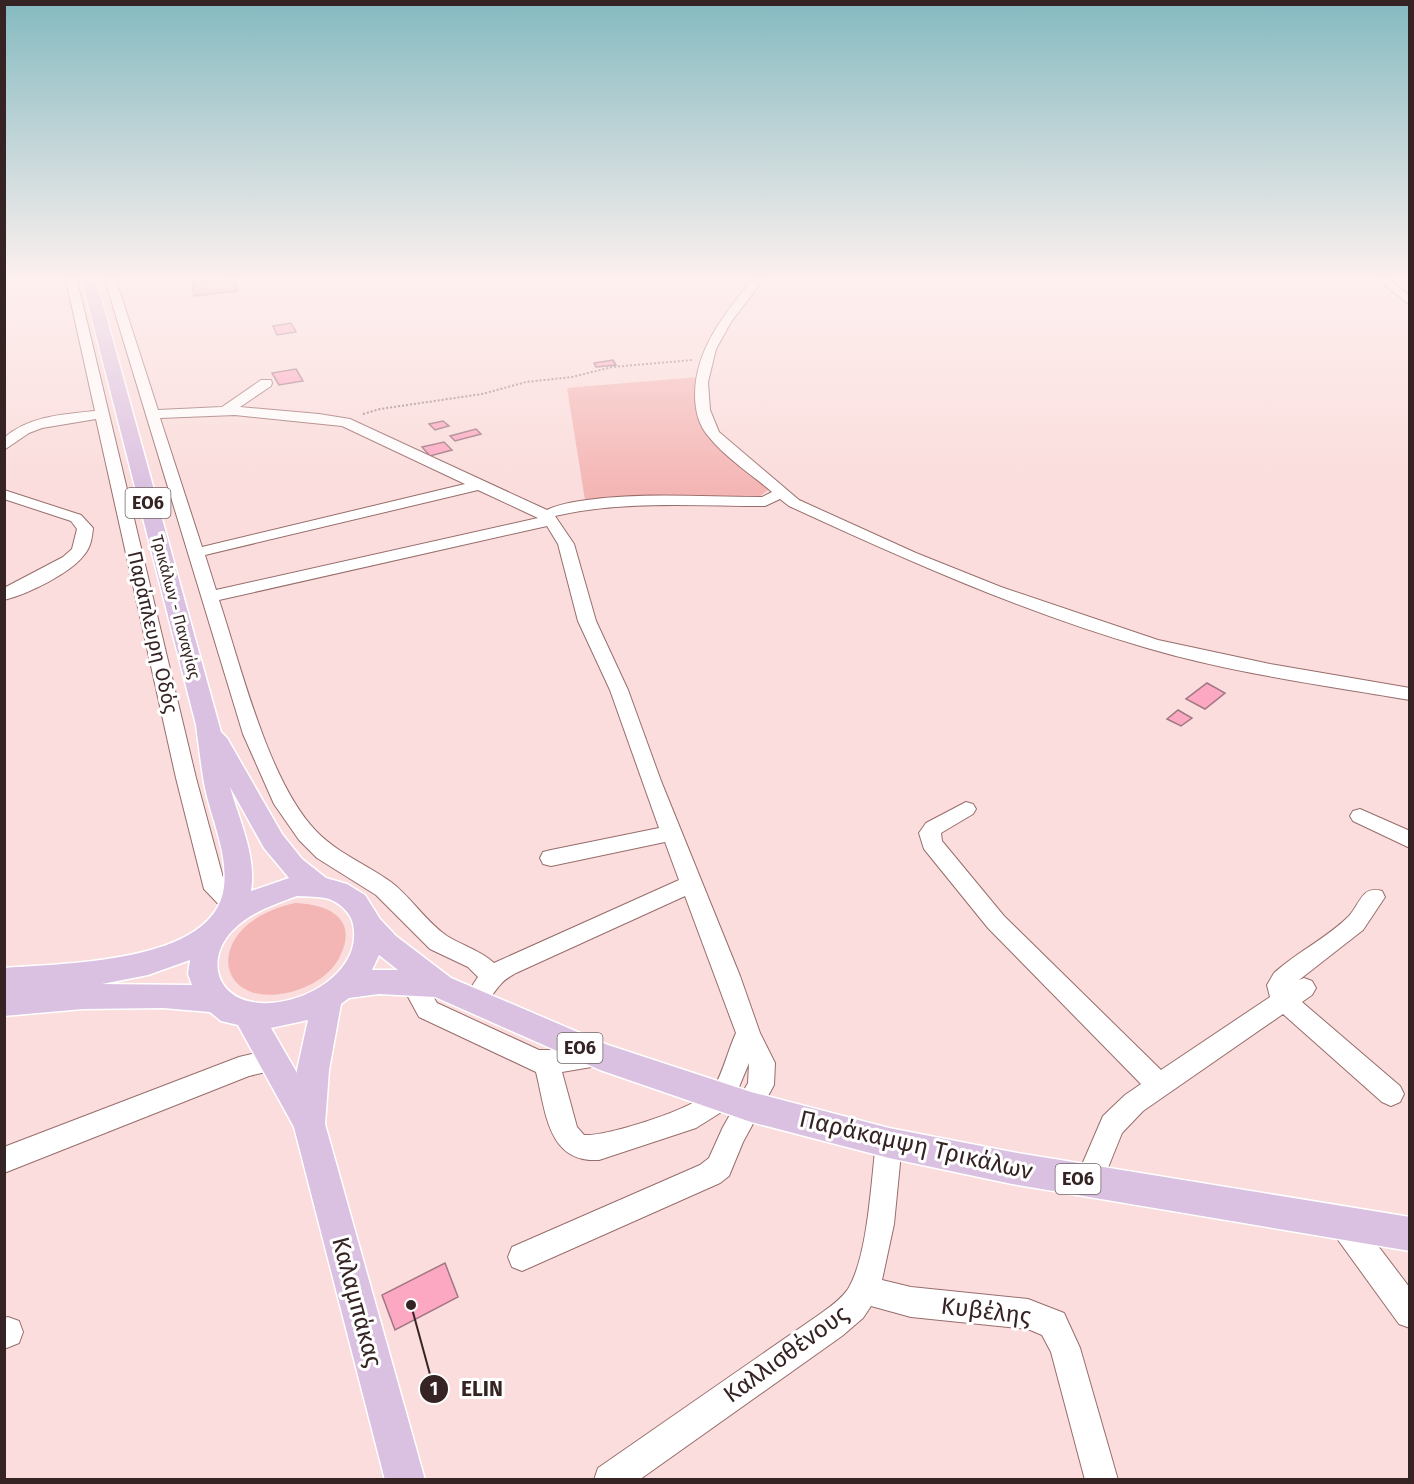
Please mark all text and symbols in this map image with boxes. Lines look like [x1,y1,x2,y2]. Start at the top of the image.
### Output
road number: ΕΟ6 [126,488,170,518]
street label: Τρικάλων - Παναγίας [148,533,205,682]
street label: Παράπλευρη Οδός [123,548,183,716]
road number: ΕΟ6 [558,1033,602,1063]
street label: Παράκαμψη Τρικάλων [797,1105,1036,1186]
road number: ΕΟ6 [1056,1164,1100,1194]
street label: Καλαμπάκας [326,1234,388,1370]
street label: Κυβέλης [939,1292,1033,1330]
street label: Καλλισθένους [718,1299,854,1409]
callout: ELIN [419,1369,515,1408]
text: ELIN [461,1376,503,1402]
text: 1 [430,1378,438,1400]

